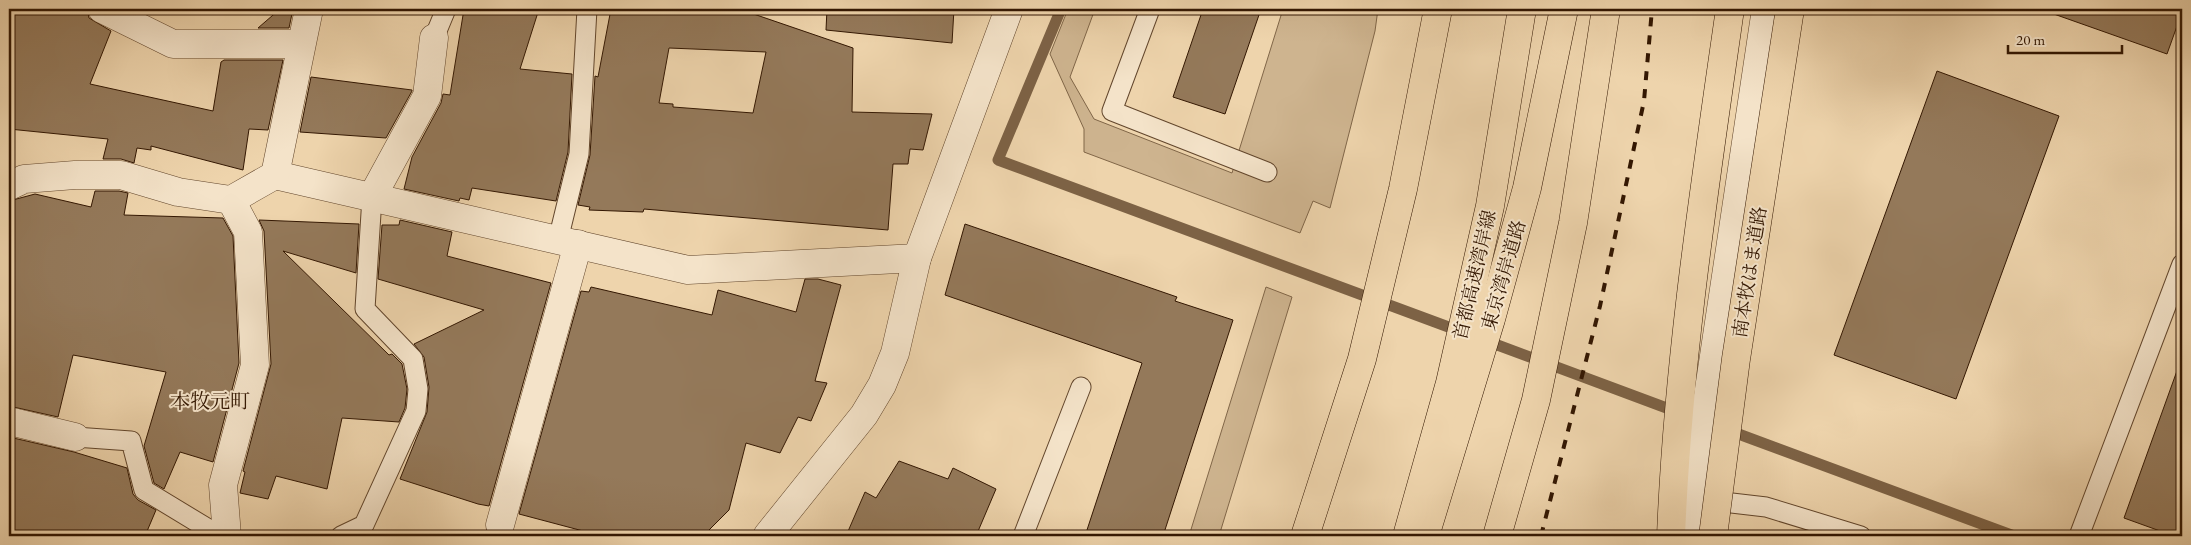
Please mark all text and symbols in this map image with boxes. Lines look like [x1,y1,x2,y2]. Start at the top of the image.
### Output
scale bar [2008,22,2122,54]
text: 20 m [2016,30,2045,49]
street label: 南本牧はま道路 [1727,204,1772,340]
street label: 首都高速湾岸線 [1447,207,1502,343]
street label: 東京湾岸道路 [1476,217,1531,333]
district label: 本牧元町 [170,388,250,414]

